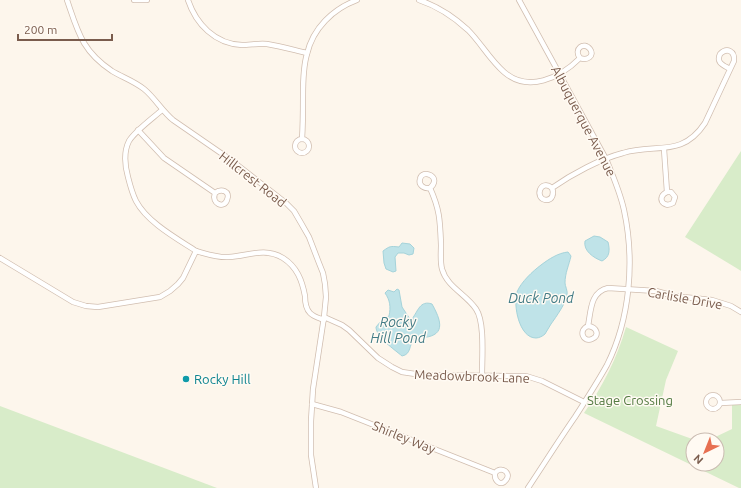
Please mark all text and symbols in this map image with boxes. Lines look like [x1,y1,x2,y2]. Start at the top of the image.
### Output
scale bar [18,16,112,42]
text: 200 m [24,23,57,36]
street label: Albuquerque Avenue [549,63,619,179]
street label: Hillcrest Road [217,149,289,209]
street label: Carlisle Drive [646,284,724,312]
water label: Duck Pond [508,290,575,306]
water label: Rocky Hill Pond [370,314,427,346]
street label: Meadowbrook Lane [414,367,530,385]
place label: Rocky Hill [194,372,251,386]
marker: Rocky Hill [181,374,191,384]
park label: Stage Crossing [587,393,673,407]
street label: Shirley Way [370,418,438,456]
north arrow [685,432,725,472]
text: N [691,452,705,467]

